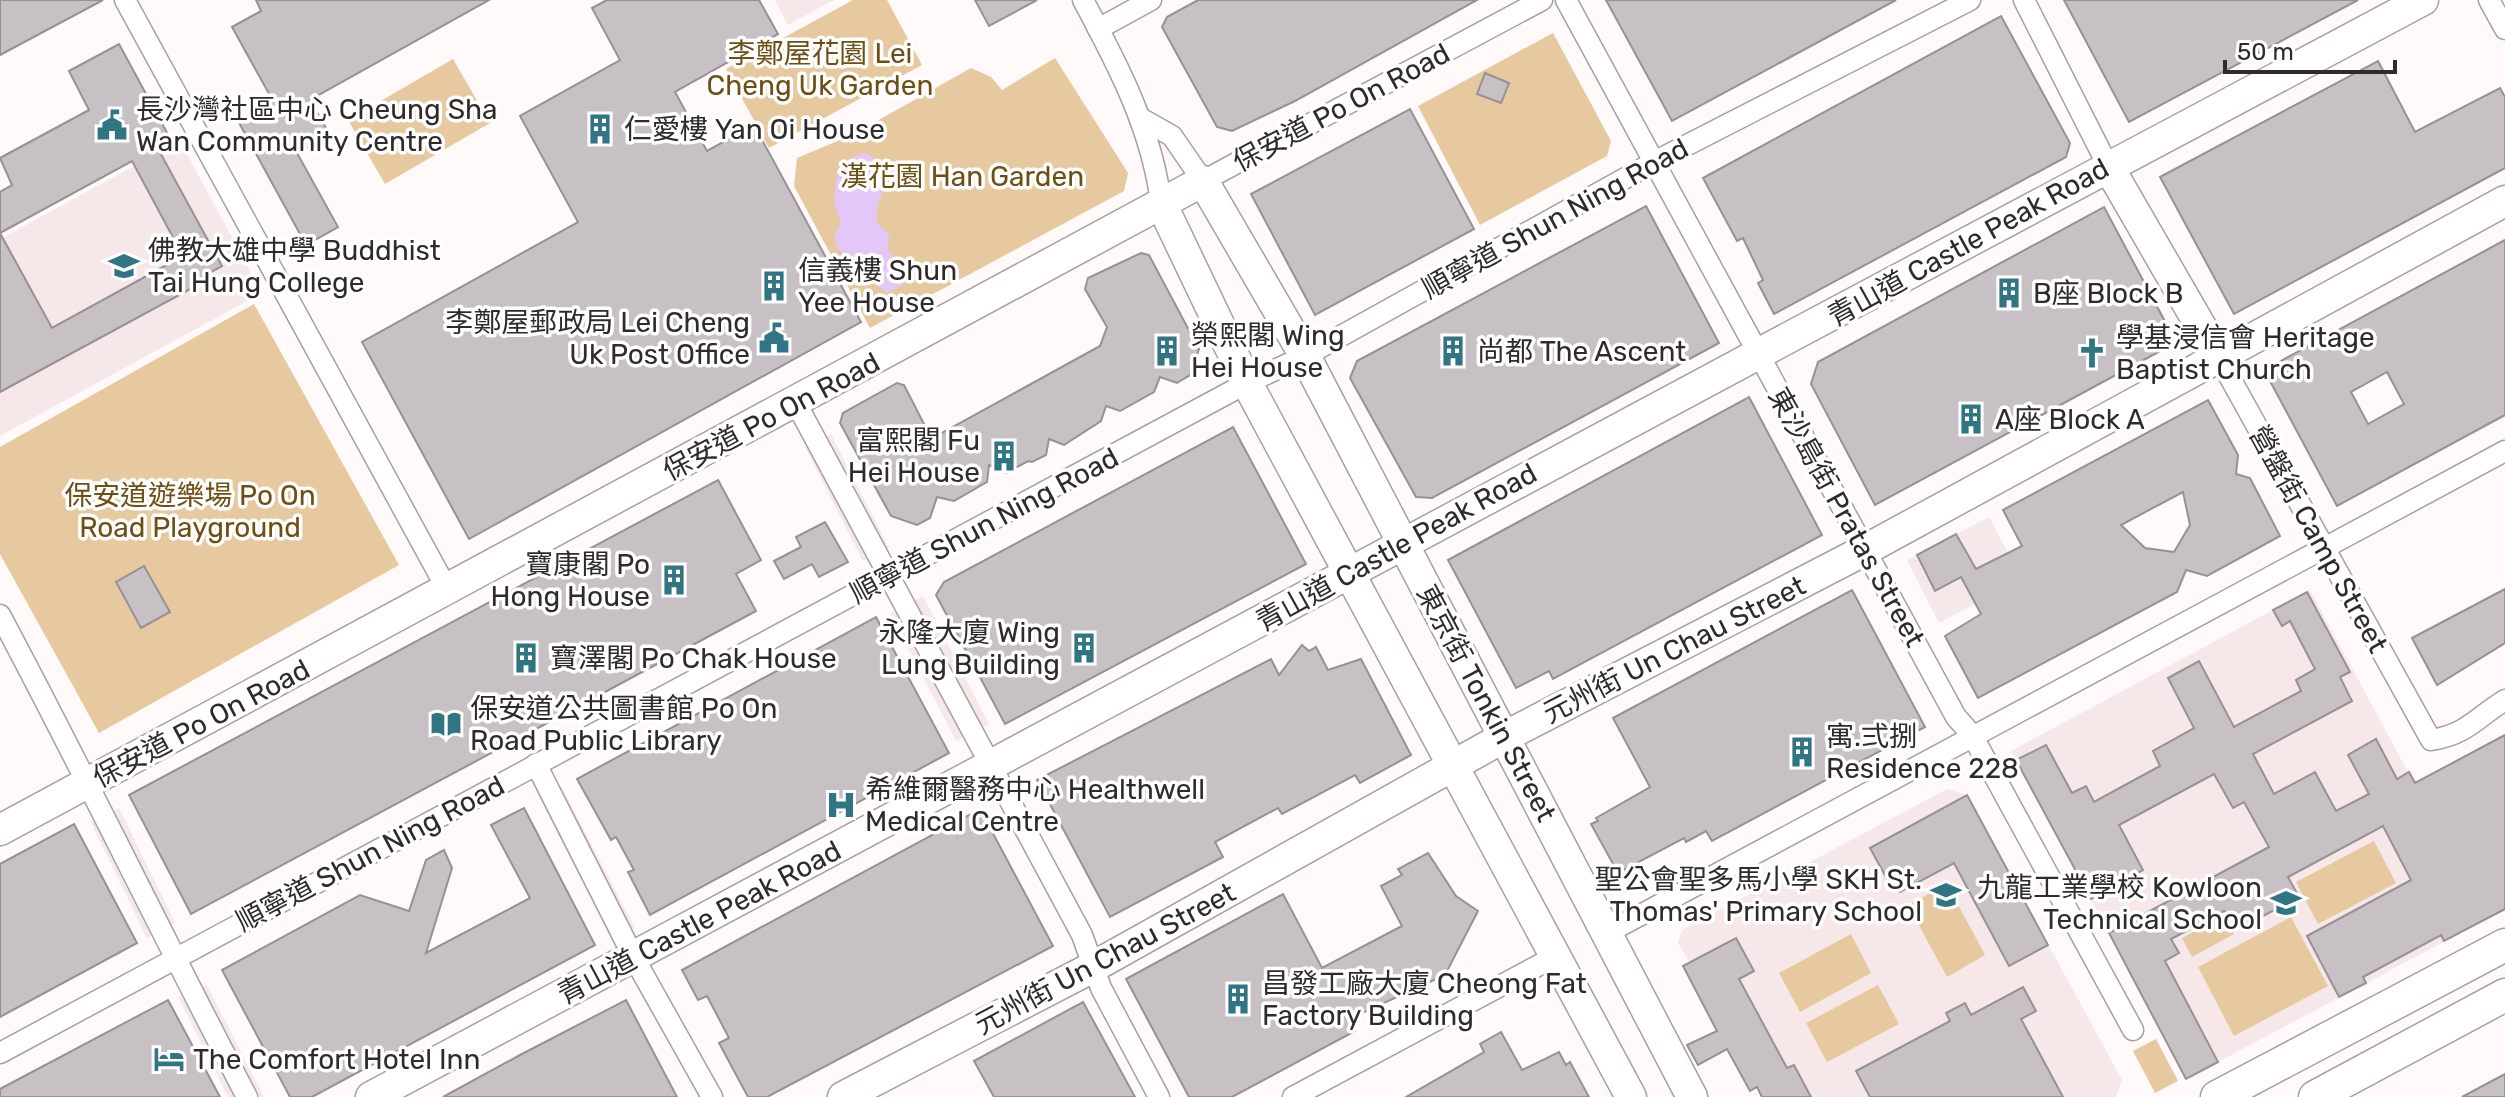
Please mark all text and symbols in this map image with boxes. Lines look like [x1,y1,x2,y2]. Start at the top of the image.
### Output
scale bar [2225,24,2395,74]
street label: 保安道 Po On Road [1227,36,1455,179]
park label: 李鄭屋花園 Lei Cheng Uk Garden [707,37,933,102]
text: 50 m [2237,38,2294,66]
place label: 長沙灣社區中心 Cheung Sha Wan Community Centre [136,93,498,158]
public building icon: 長沙灣社區中心 Cheung Sha Wan Community Centre [95,108,129,142]
building icon: 仁愛樓 Yan Oi House [583,112,617,146]
place label: 仁愛樓 Yan Oi House [624,113,885,146]
street label: 順寧道 Shun Ning Road [1416,131,1694,305]
street label: 青山道 Castle Peak Road [1822,151,2114,333]
park label: 漢花園 Han Garden [840,160,1084,193]
place label: 佛教大雄中學 Buddhist Tai Hung College [148,234,441,299]
school or university icon: 佛教大雄中學 Buddhist Tai Hung College [107,249,141,283]
place label: 信義樓 Shun Yee House [798,254,957,319]
building icon: 信義樓 Shun Yee House [757,269,791,303]
building icon: B座 Block B [1992,276,2026,310]
place label: B座 Block B [2033,277,2183,310]
place label: 李鄭屋郵政局 Lei Cheng Uk Post Office [445,306,750,371]
place label: 榮熙閣 Wing Hei House [1191,319,1345,384]
public building icon: 李鄭屋郵政局 Lei Cheng Uk Post Office [757,321,791,355]
place label: 學基浸信會 Heritage Baptist Church [2116,321,2375,386]
building icon: 榮熙閣 Wing Hei House [1150,334,1184,368]
building icon: 尚都 The Ascent [1436,334,1470,368]
place label: 尚都 The Ascent [1477,335,1686,368]
church icon: 學基浸信會 Heritage Baptist Church [2075,336,2109,370]
street label: 保安道 Po On Road [657,345,885,488]
street label: 東沙島街 Pratas Street [1762,382,1932,653]
building icon: A座 Block A [1954,402,1988,436]
place label: A座 Block A [1995,403,2145,436]
street label: 營盤街 Camp Street [2242,420,2395,659]
place label: 富熙閣 Fu Hei House [848,424,980,489]
building icon: 富熙閣 Fu Hei House [987,439,1021,473]
street label: 順寧道 Shun Ning Road [844,441,1124,610]
street label: 青山道 Castle Peak Road [1250,456,1542,638]
park label: 保安道遊樂場 Po On Road Playground [64,479,316,544]
place label: 寶康閣 Po Hong House [491,548,650,613]
building icon: 寶康閣 Po Hong House [657,563,691,597]
street label: 元州街 Un Chau Street [1537,569,1811,730]
street label: 東京街 Tonkin Street [1410,579,1563,827]
place label: 永隆大廈 Wing Lung Building [878,616,1060,681]
building icon: 永隆大廈 Wing Lung Building [1067,631,1101,665]
building icon: 寶澤閣 Po Chak House [509,641,543,675]
place label: 寶澤閣 Po Chak House [550,642,837,675]
street label: 保安道 Po On Road [87,652,315,795]
place label: 保安道公共圖書館 Po On Road Public Library [470,692,778,757]
library icon: 保安道公共圖書館 Po On Road Public Library [429,707,463,741]
place label: 寓.弍捌 Residence 228 [1826,720,2019,785]
building icon: 寓.弍捌 Residence 228 [1785,735,1819,769]
street label: 順寧道 Shun Ning Road [230,769,510,938]
place label: 希維爾醫務中心 Healthwell Medical Centre [865,773,1205,838]
hospital icon: 希維爾醫務中心 Healthwell Medical Centre [824,788,858,822]
street label: 青山道 Castle Peak Road [552,834,846,1011]
place label: 聖公會聖多馬小學 SKH St. Thomas' Primary School [1595,863,1922,928]
place label: 九龍工業學校 Kowloon Technical School [1977,871,2262,936]
street label: 元州街 Un Chau Street [969,876,1241,1041]
school or university icon: 聖公會聖多馬小學 SKH St. Thomas' Primary School [1929,878,1963,912]
school or university icon: 九龍工業學校 Kowloon Technical School [2269,886,2303,920]
place label: 昌發工廠大廈 Cheong Fat Factory Building [1262,967,1587,1032]
building icon: 昌發工廠大廈 Cheong Fat Factory Building [1221,982,1255,1016]
hotel icon: The Comfort Hotel Inn [152,1042,186,1076]
place label: The Comfort Hotel Inn [193,1043,480,1076]

